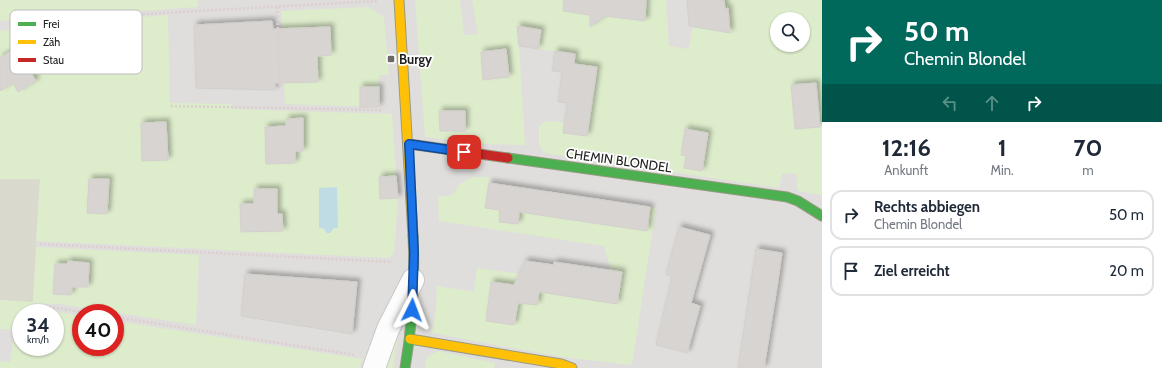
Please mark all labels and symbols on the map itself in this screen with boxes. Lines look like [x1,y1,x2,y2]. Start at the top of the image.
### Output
legend [10,10,142,74]
text: Frei [43,17,60,31]
text: Zäh [43,35,60,49]
place label: Burgy [399,51,432,67]
text: Stau [43,53,64,67]
marker: Burgy [386,54,396,64]
pin [447,135,481,169]
street label: CHEMIN BLONDEL [565,145,673,175]
position arrow [391,289,433,331]
speed limit sign: 40 [72,304,124,356]

